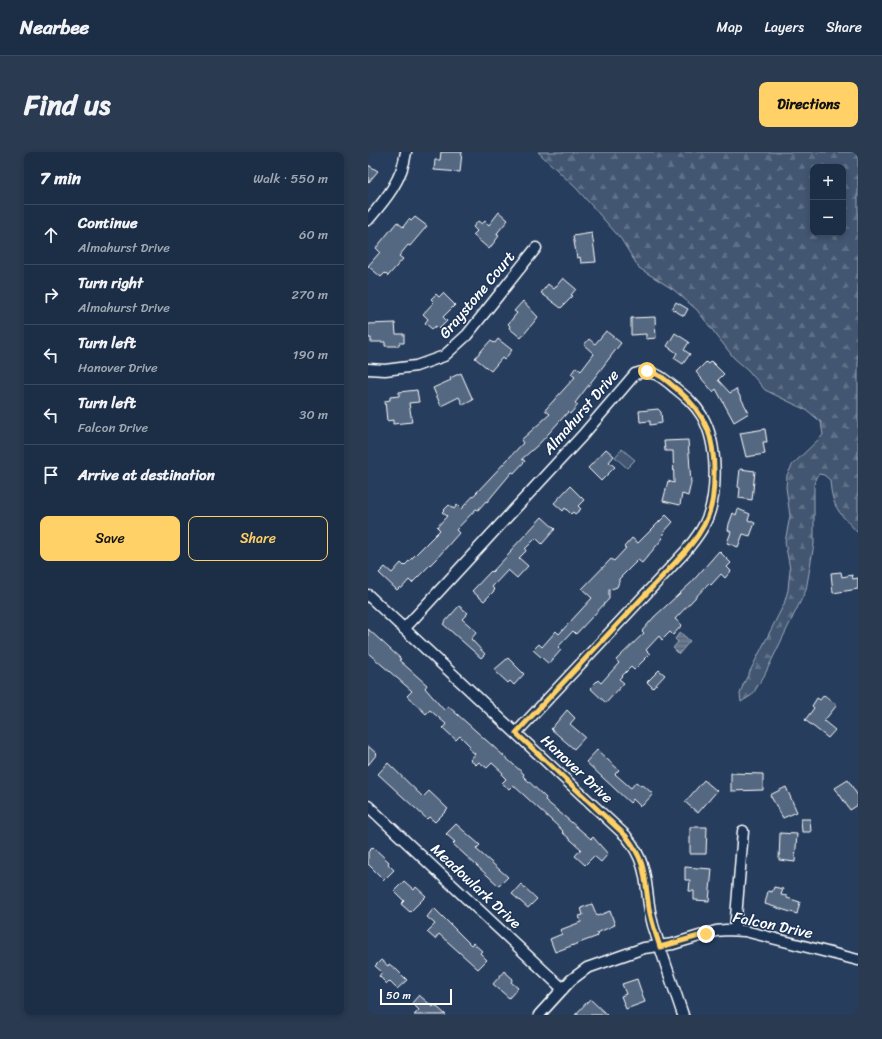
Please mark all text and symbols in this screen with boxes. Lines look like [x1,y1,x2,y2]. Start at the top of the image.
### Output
text: Nearbee [20,11,89,44]
text: Map [717,15,742,40]
text: Layers [764,15,804,40]
text: Share [826,15,862,40]
text: Find us [24,80,111,129]
button: Directions [759,82,858,127]
text: 7 min [40,163,81,193]
map controls [810,164,846,236]
button: + [810,164,846,200]
text: Walk · 550 m [253,167,328,190]
button: − [810,200,846,236]
text: Continue [78,210,138,236]
text: 60 m [299,223,328,246]
icon: ahead [40,224,62,246]
text: Almahurst Drive [78,236,170,259]
street label: Graystone Court [432,245,522,345]
text: Turn right [78,270,143,296]
text: 270 m [291,283,328,306]
icon: right [40,284,62,306]
text: Almahurst Drive [78,296,170,319]
text: Turn left [78,330,136,356]
text: 190 m [293,343,328,366]
icon: left [40,344,62,366]
text: Hanover Drive [78,356,158,379]
route start [638,362,656,380]
street label: Almahurst Drive [536,363,626,461]
text: Turn left [78,390,136,416]
text: 30 m [299,403,328,426]
icon: left [40,404,62,426]
text: Falcon Drive [78,416,148,439]
text: Arrive at destination [78,462,215,488]
icon: arrive [40,464,62,486]
button: Save [40,516,180,561]
button: Share [188,516,328,561]
street label: Hanover Drive [534,728,620,810]
street label: Meadowlark Drive [425,837,527,935]
street label: Falcon Drive [731,904,816,946]
route end [697,925,715,943]
text: 50 m [386,986,411,1005]
scale bar [380,987,452,1006]

